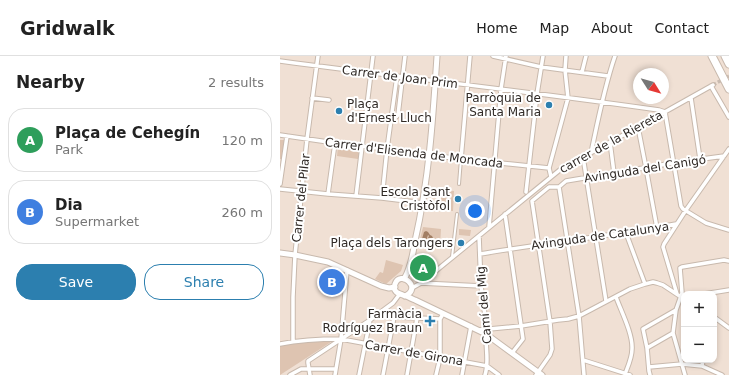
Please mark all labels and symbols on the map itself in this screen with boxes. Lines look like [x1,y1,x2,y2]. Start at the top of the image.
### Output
street label: Carrer de Joan Prim [341,63,459,91]
north arrow [633,68,669,104]
place label: Parròquia de Santa Maria [465,91,541,119]
place label: Plaça d'Ernest Lluch [347,97,432,125]
marker: Parròquia de Santa Maria [544,100,554,110]
marker: Plaça d'Ernest Lluch [334,106,344,116]
street label: carrer de la Riereta [557,108,665,176]
street label: Carrer d'Elisenda de Moncada [324,135,504,171]
street label: Avinguda del Canigó [583,152,707,186]
street label: Carrer del Pilar [289,153,313,243]
place label: Escola Sant Cristòfol [380,185,450,213]
marker: Escola Sant Cristòfol [453,194,463,204]
your location [465,201,485,221]
street label: Avinguda de Catalunya [530,219,670,253]
place label: Plaça dels Tarongers [330,236,453,250]
marker: Plaça dels Tarongers [456,238,466,248]
pin: A [410,253,436,283]
street label: Camí del Mig [474,266,494,344]
pin: B [319,267,345,297]
place label: Farmàcia Rodríguez Braun [323,307,422,335]
marker: Farmàcia Rodríguez Braun [425,316,435,326]
street label: Carrer de Girona [364,337,464,369]

